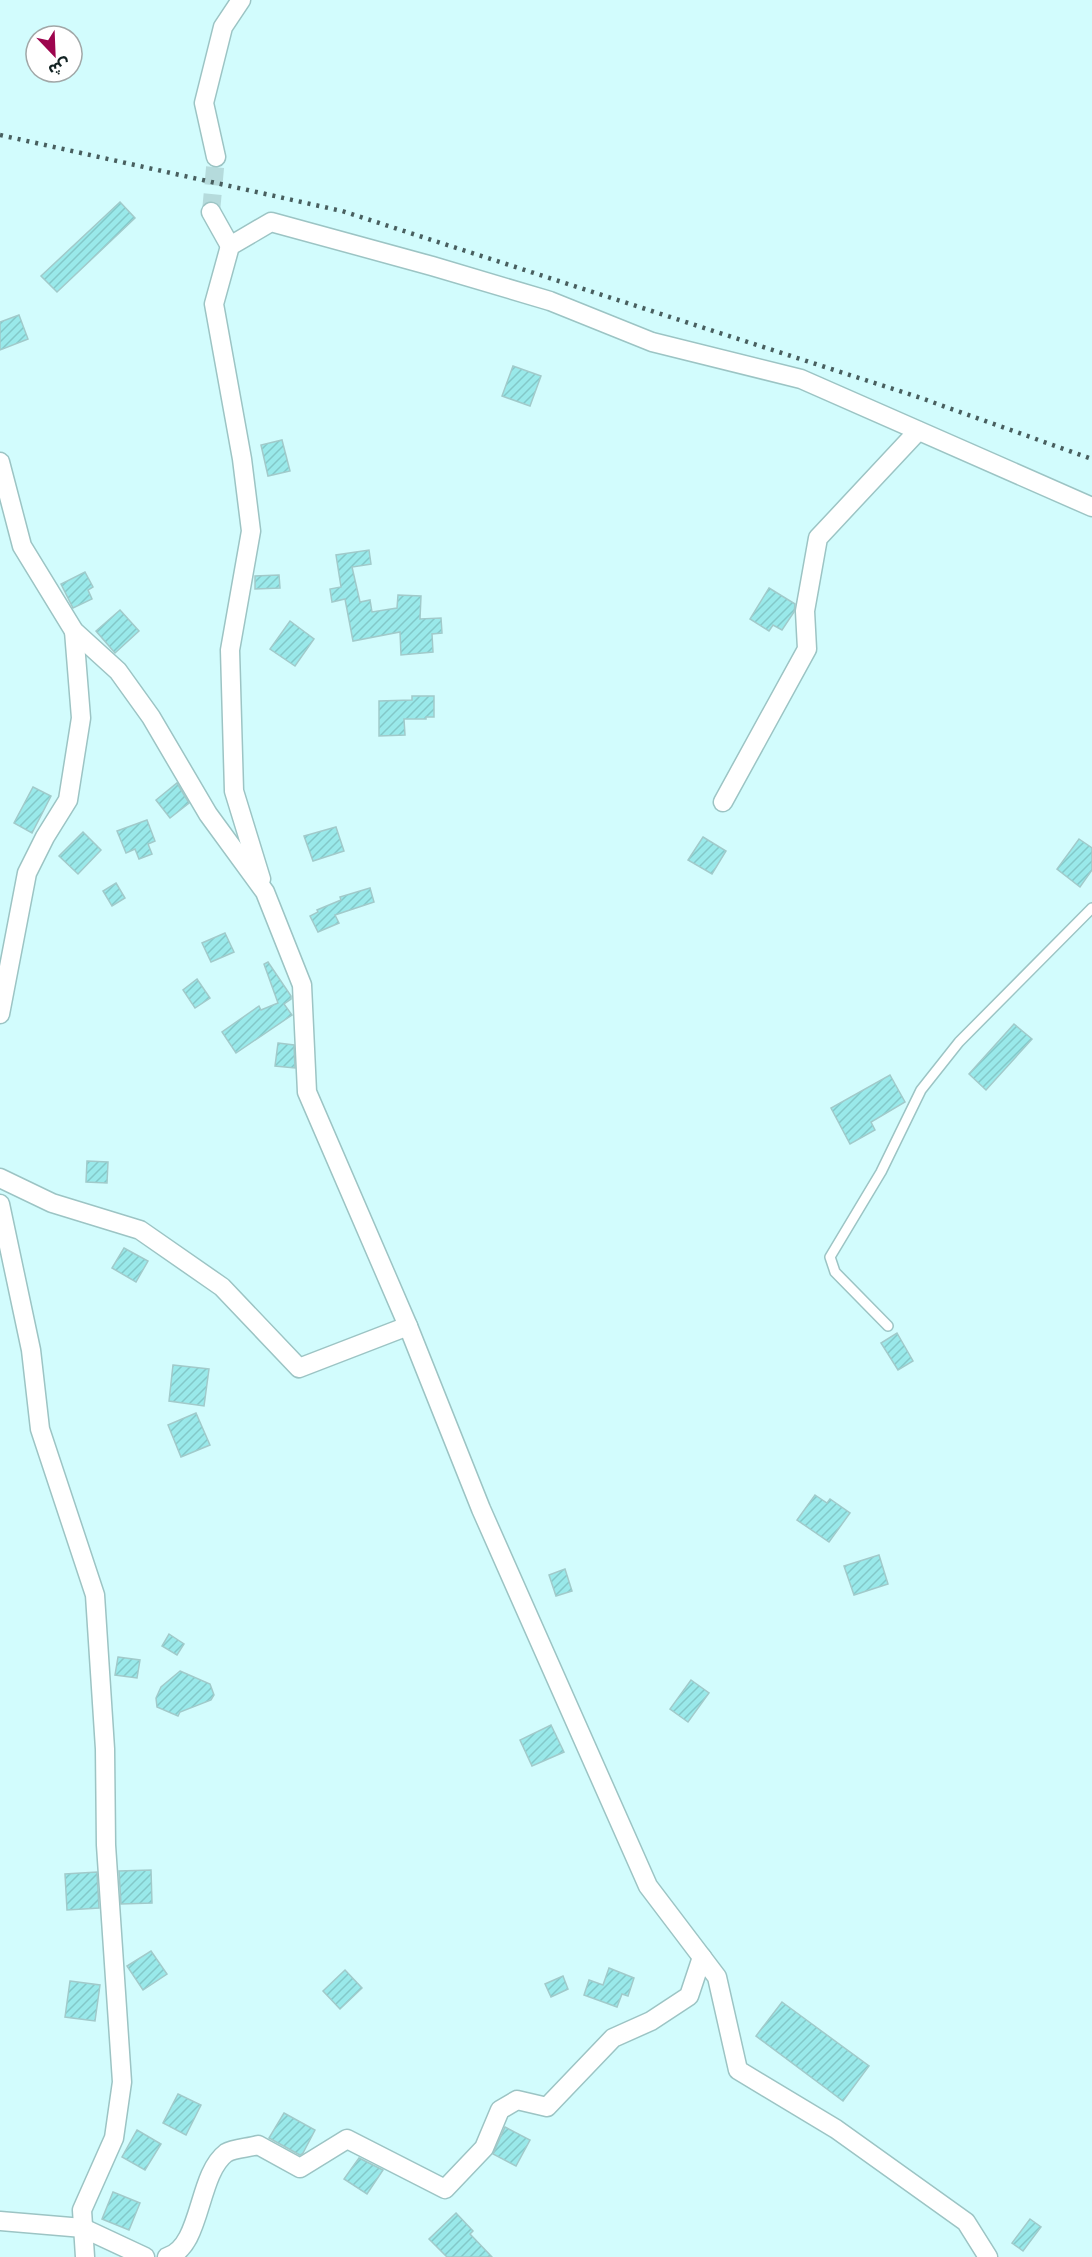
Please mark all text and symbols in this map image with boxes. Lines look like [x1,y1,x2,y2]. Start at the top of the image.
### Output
north arrow [24,24,84,84]
text: ش [46,54,74,81]

